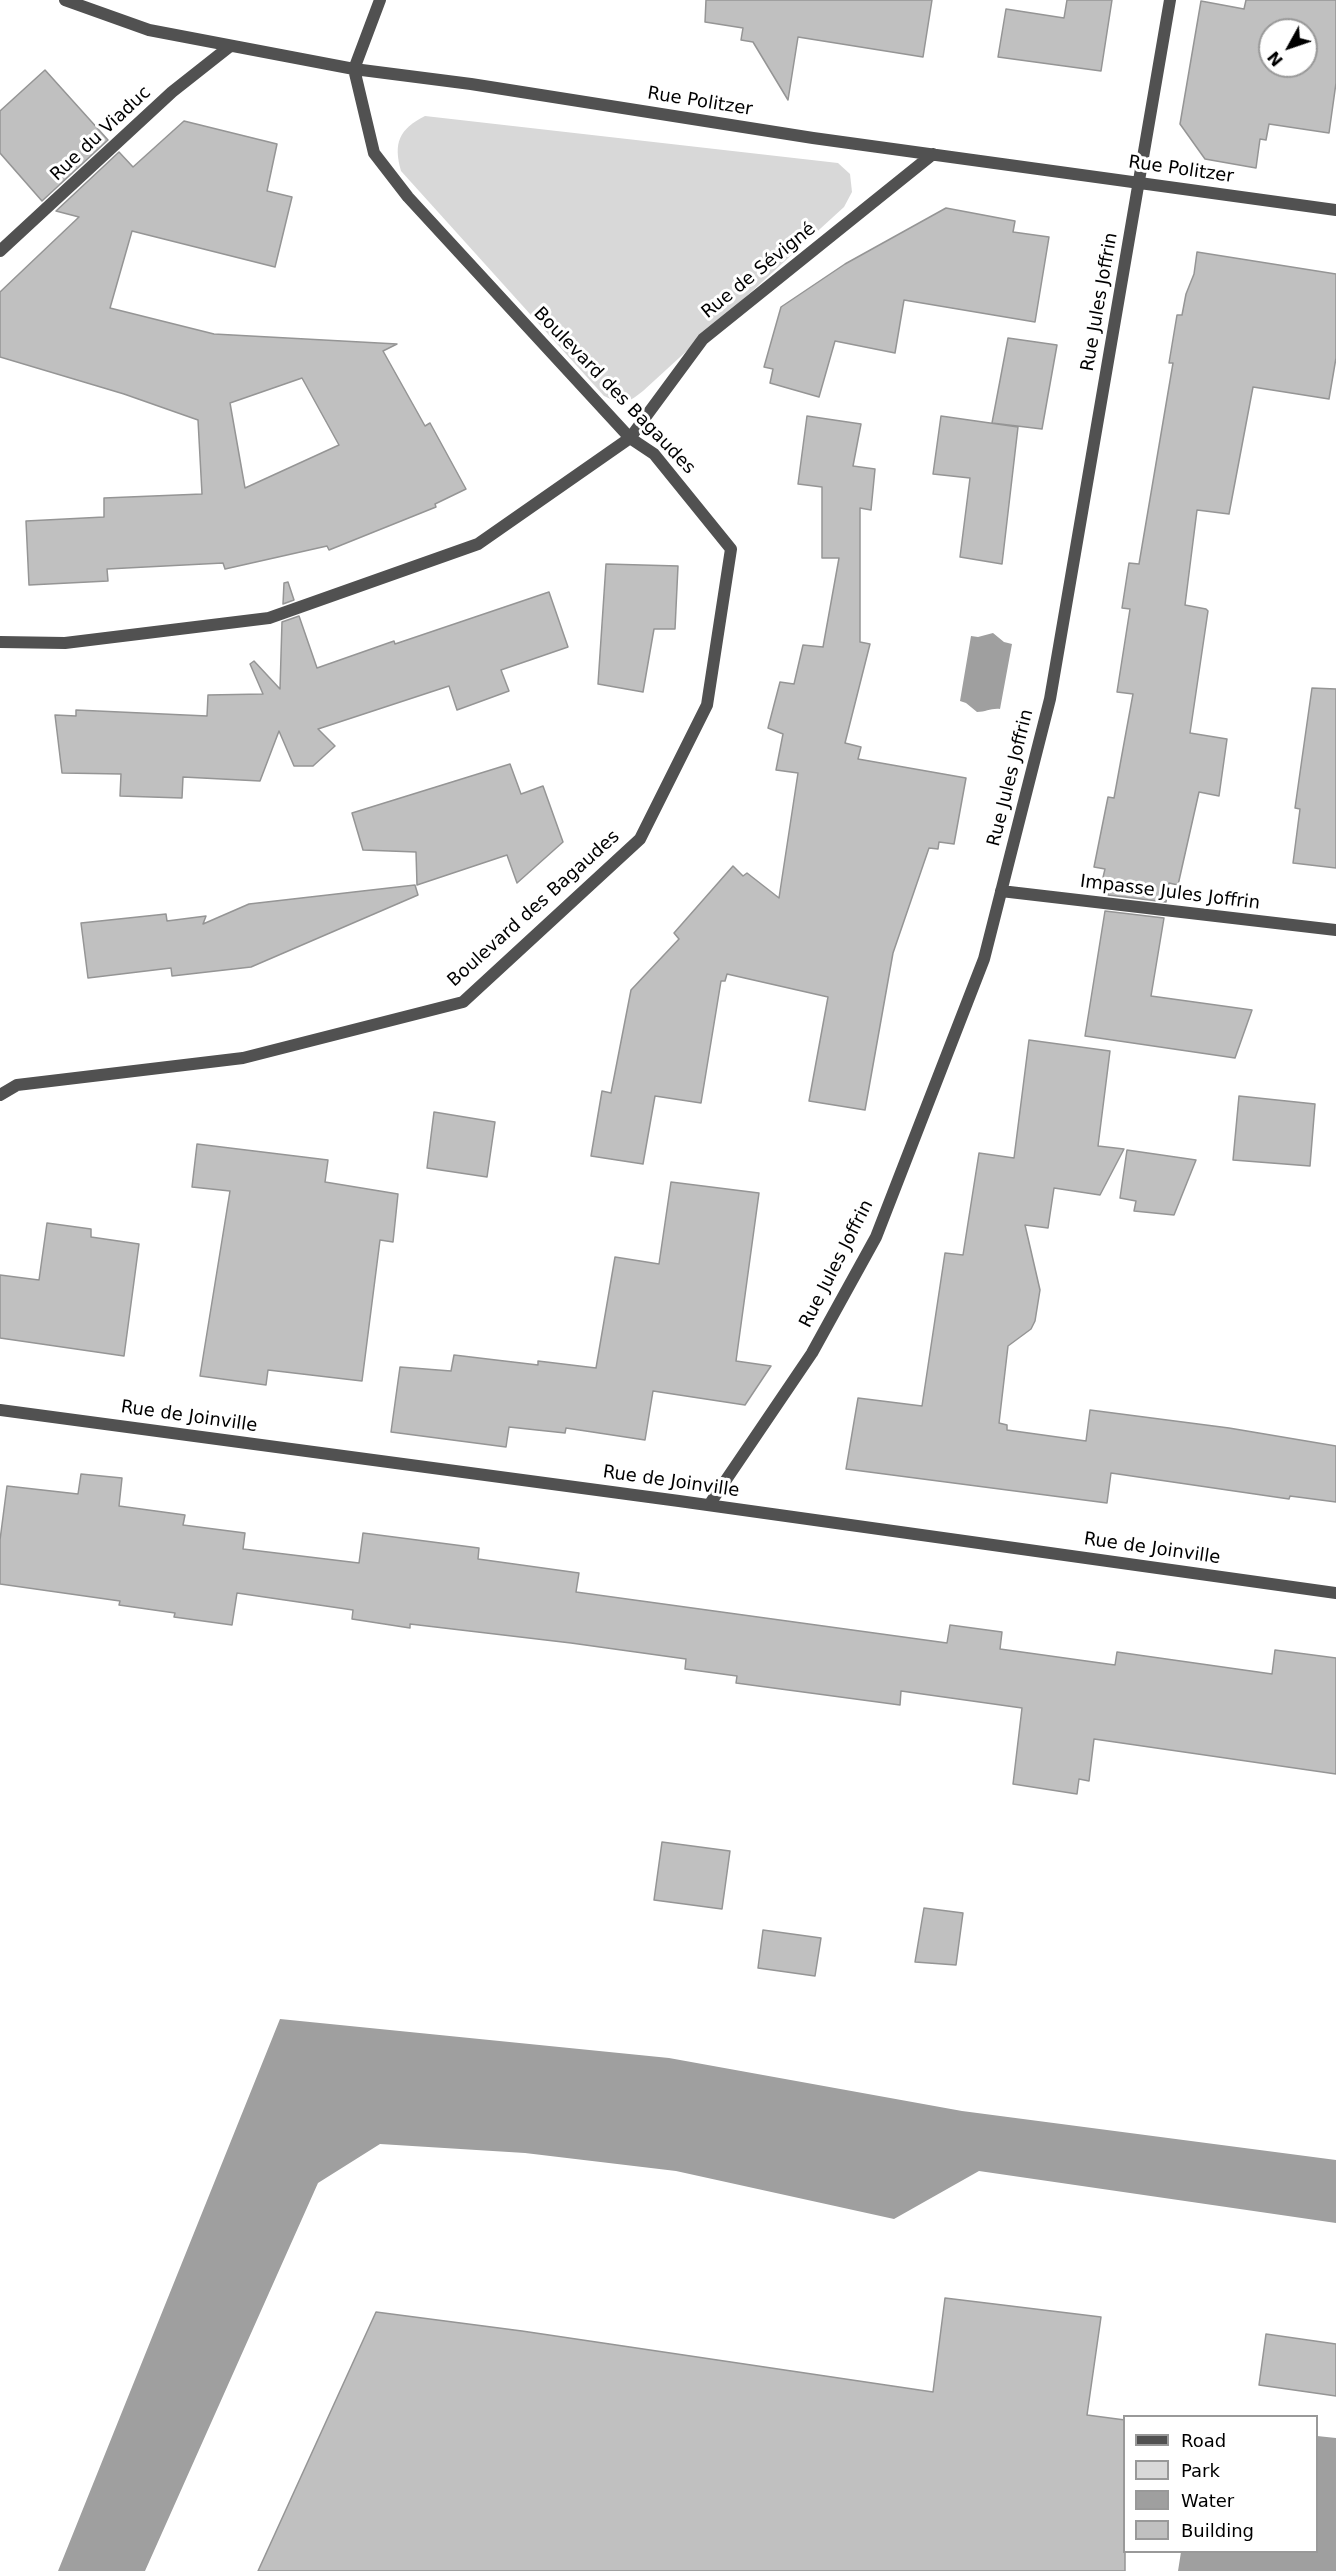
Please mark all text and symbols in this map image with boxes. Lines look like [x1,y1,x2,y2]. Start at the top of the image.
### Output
north arrow [1258,18,1318,78]
text: N [1264,47,1287,70]
street label: Rue du Viaduc [46,82,156,186]
street label: Rue Politzer [646,83,754,121]
street label: Rue Politzer [1127,152,1235,188]
street label: Rue de Sévigné [698,218,820,324]
street label: Rue Jules Joffrin [1077,231,1123,373]
street label: Boulevard des Bagaudes [529,303,699,479]
street label: Rue Jules Joffrin [984,707,1038,849]
street label: Boulevard des Bagaudes [444,826,624,992]
street label: Impasse Jules Joffrin [1079,871,1261,915]
street label: Rue Jules Joffrin [796,1197,878,1331]
street label: Rue de Joinville [119,1397,259,1437]
street label: Rue de Joinville [601,1462,741,1502]
street label: Rue de Joinville [1082,1529,1222,1569]
legend [1123,2415,1318,2553]
text: Road [1181,2430,1226,2451]
text: Park [1181,2460,1220,2481]
text: Water [1181,2490,1234,2511]
text: Building [1181,2520,1254,2541]

